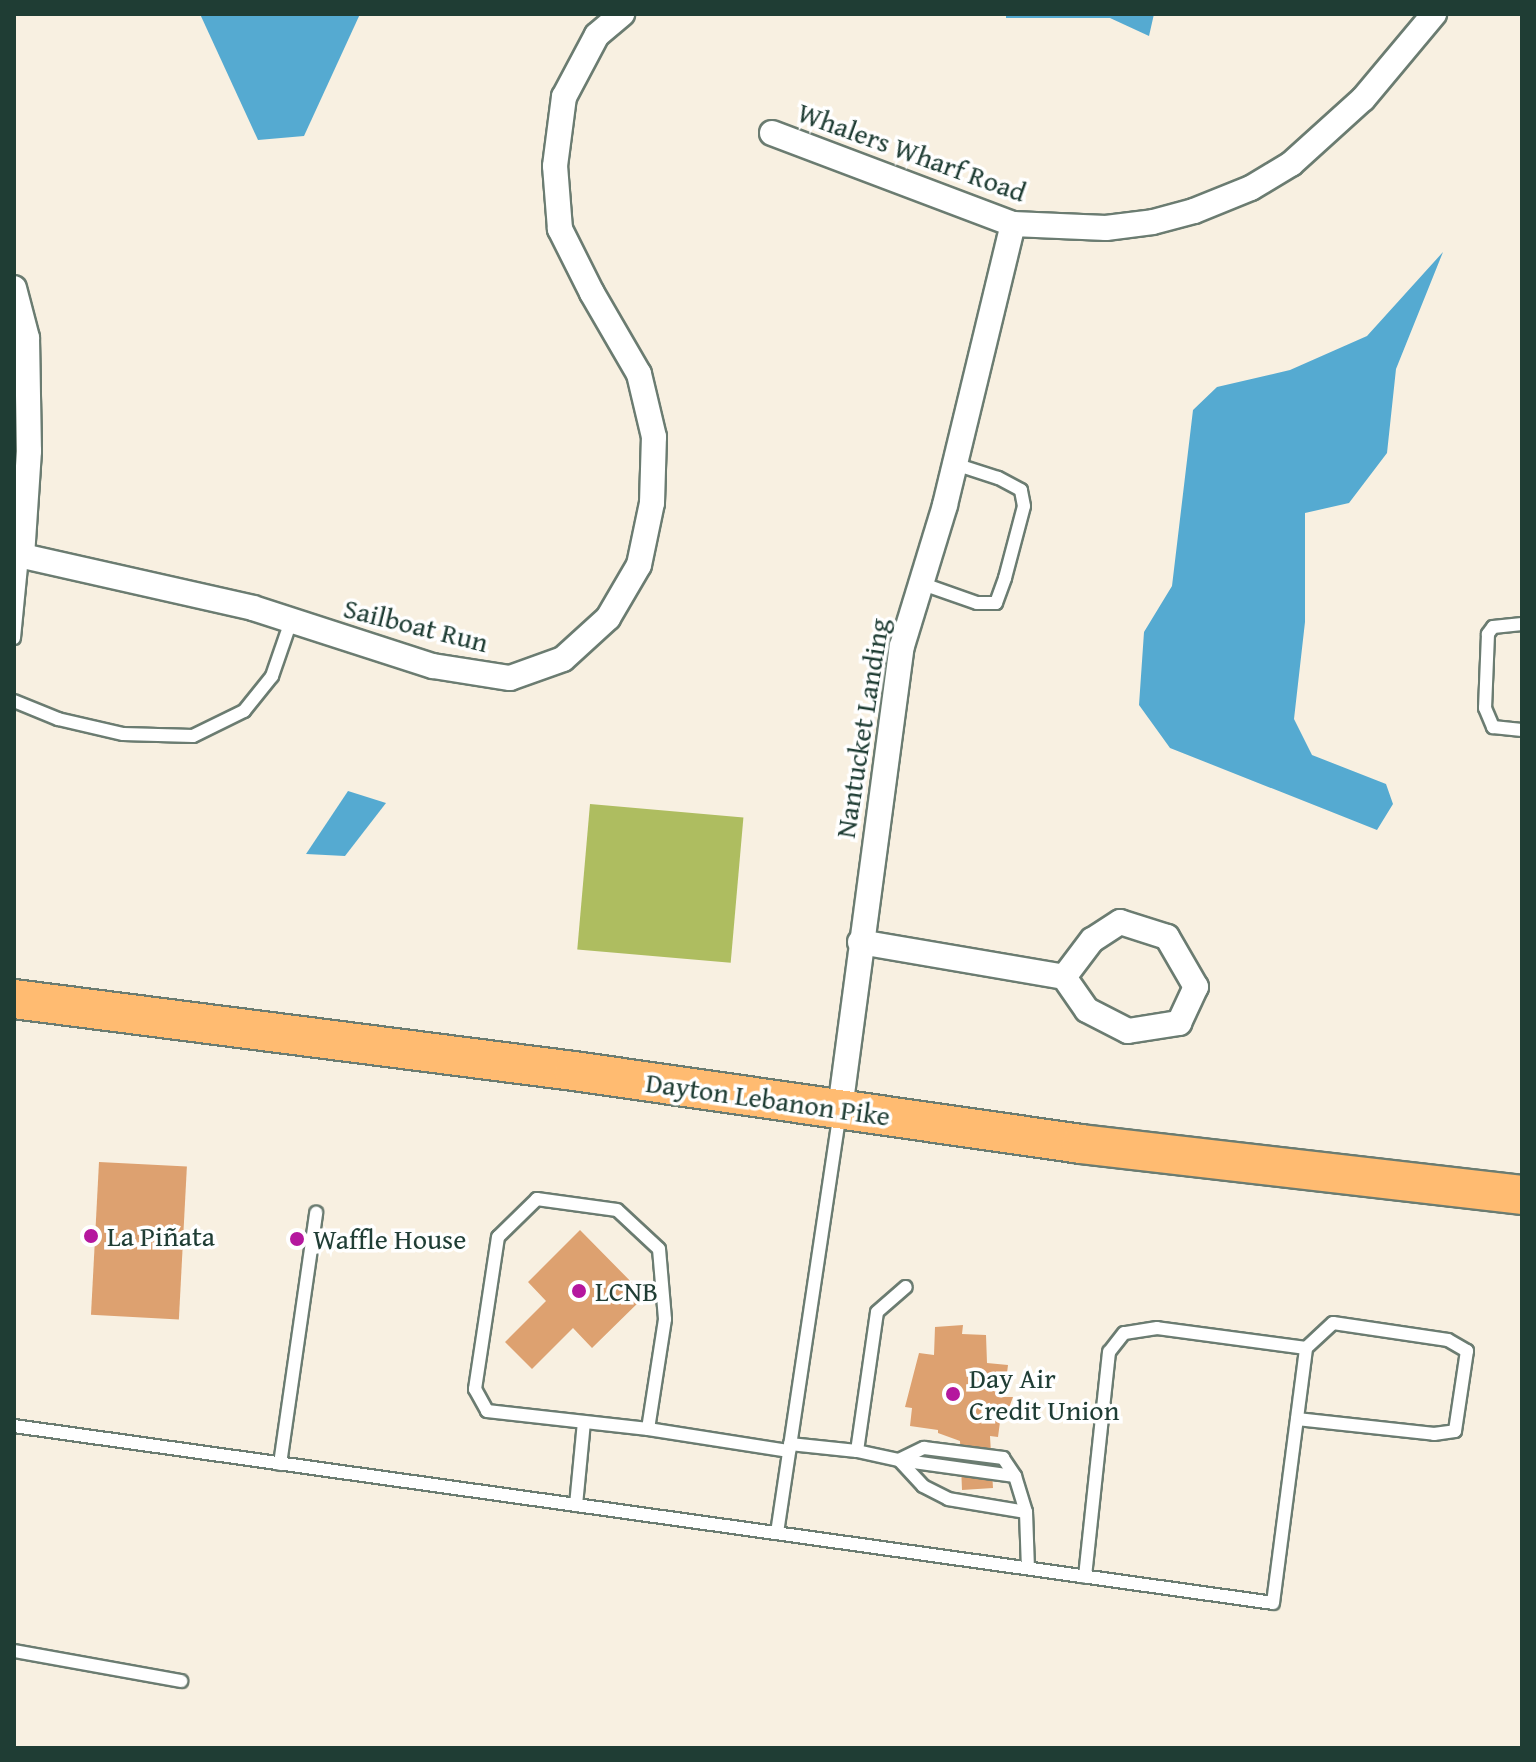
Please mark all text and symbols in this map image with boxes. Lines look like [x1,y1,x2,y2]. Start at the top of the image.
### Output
street label: Whalers Wharf Road [793,95,1031,209]
street label: Sailboat Run [340,591,492,659]
street label: Nantucket Landing [828,616,896,840]
street label: Dayton Lebanon Pike [644,1065,892,1133]
place label: La Piñata [107,1219,215,1253]
place label: Waffle House [313,1222,466,1256]
marker: La Piñata [82,1227,100,1245]
marker: Waffle House [288,1230,306,1248]
place label: LCNB [595,1274,658,1308]
marker: LCNB [570,1282,588,1300]
place label: Day Air Credit Union [969,1361,1119,1427]
marker: Day Air Credit Union [944,1385,962,1403]

